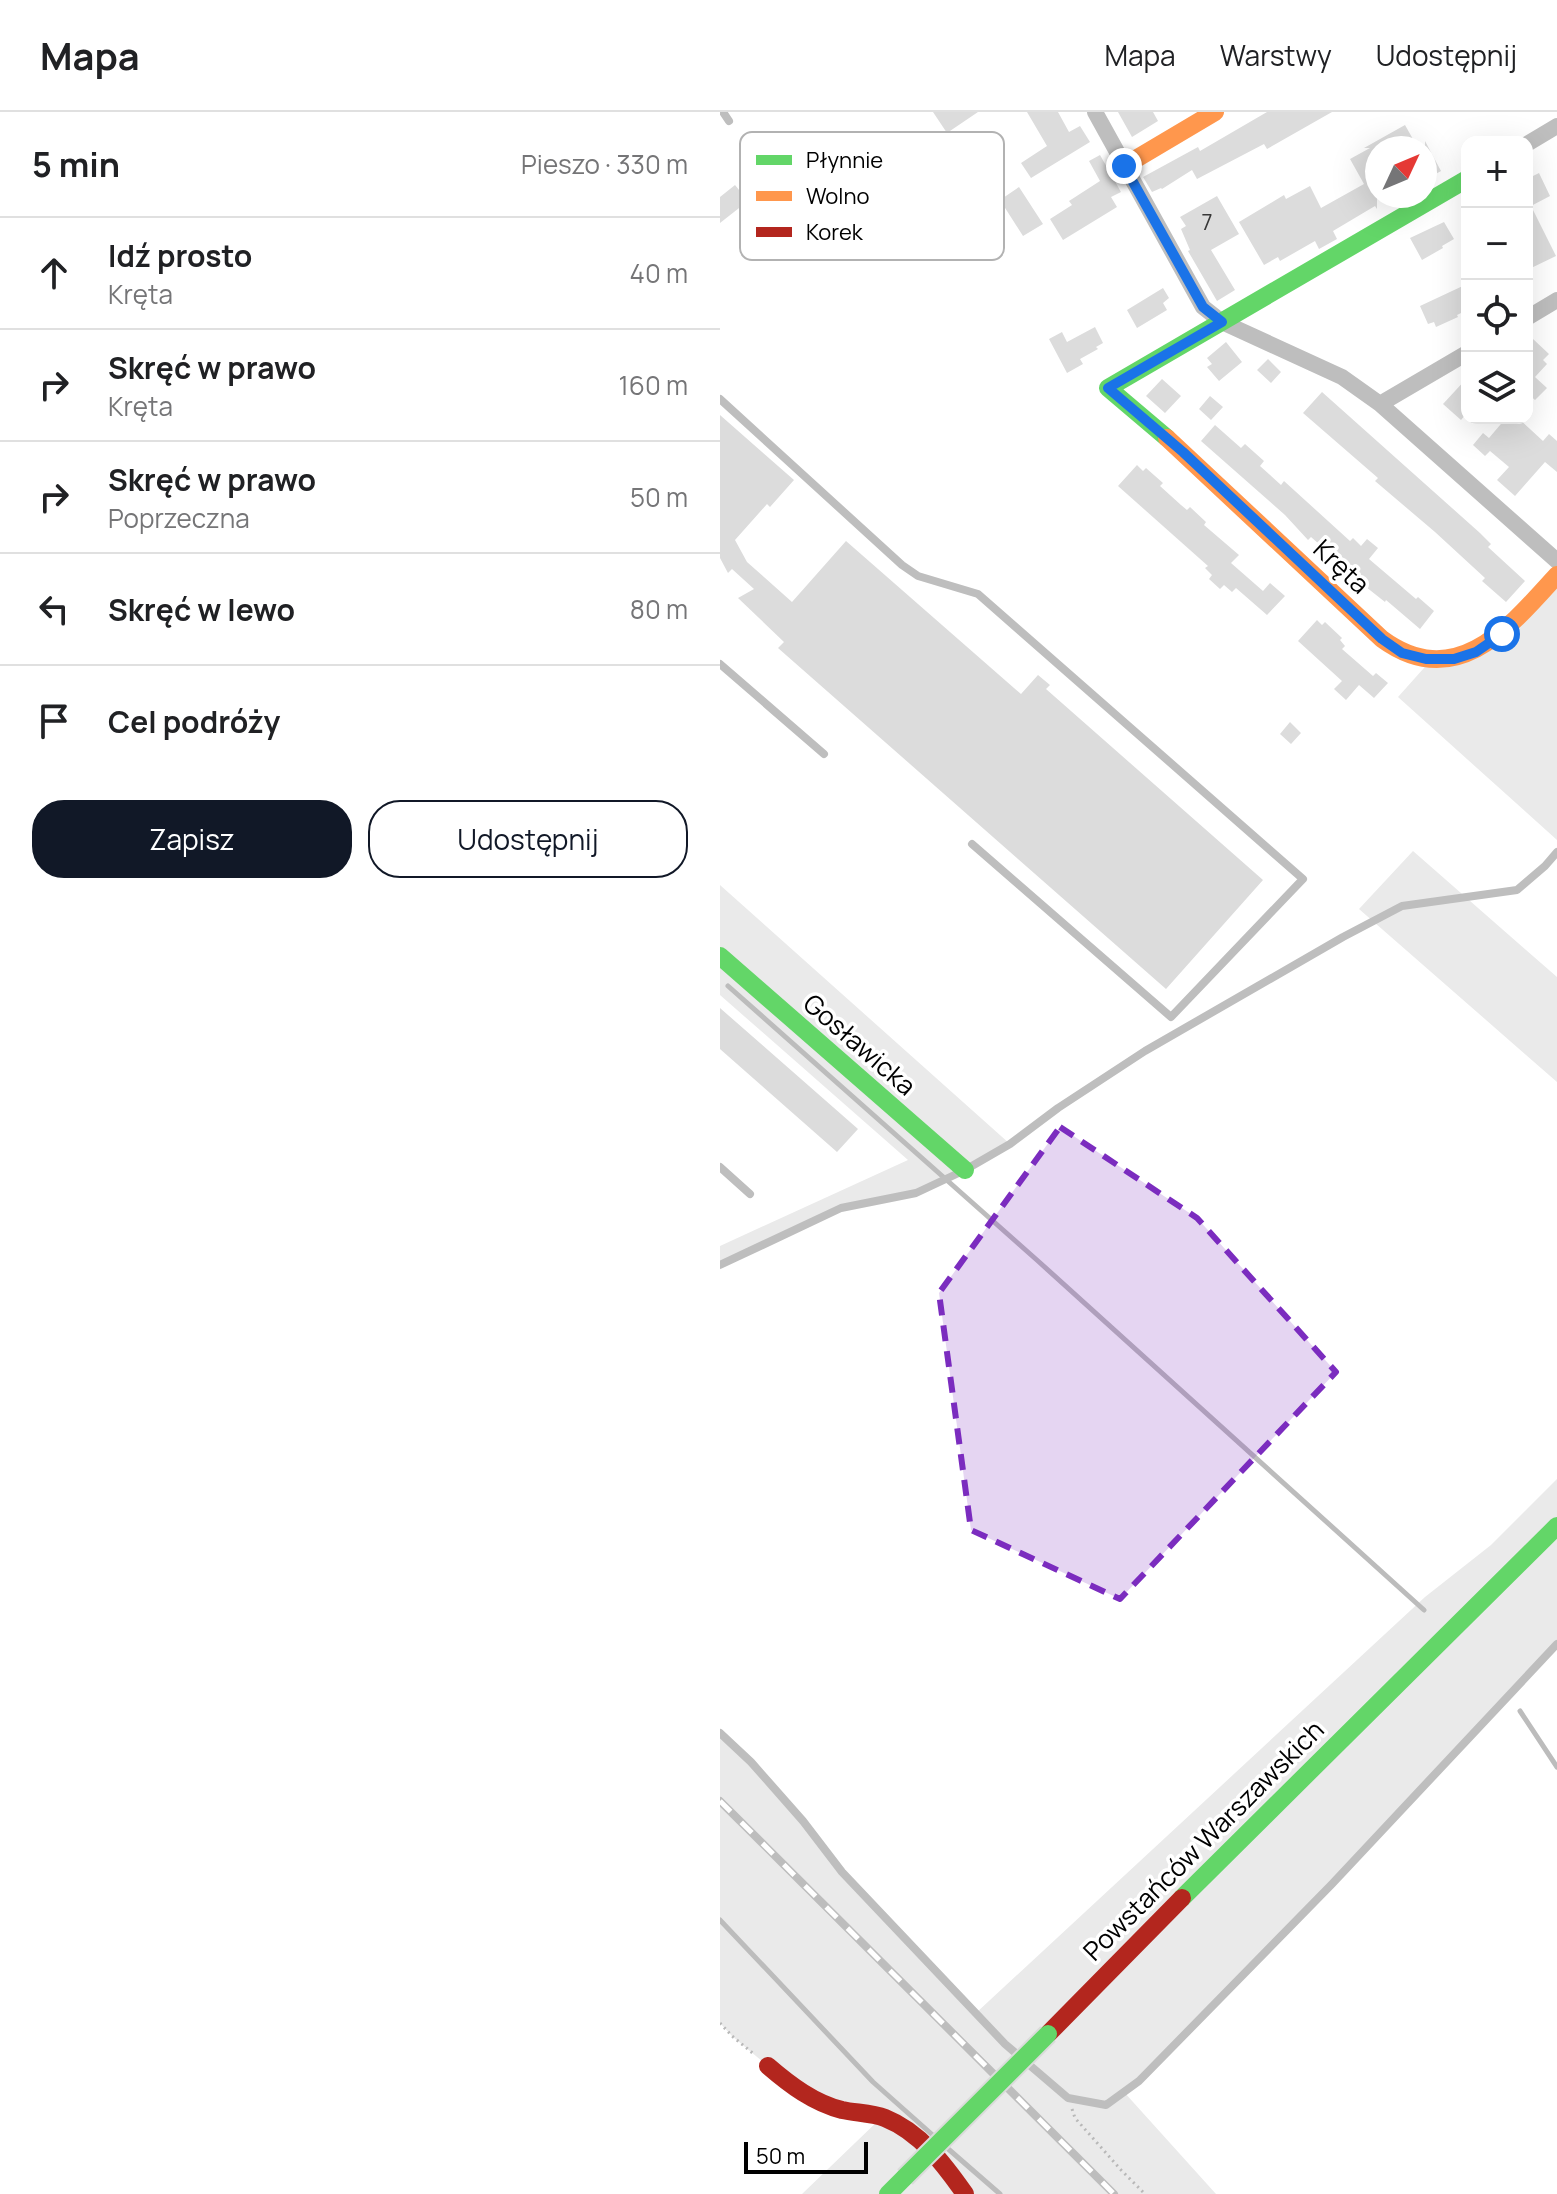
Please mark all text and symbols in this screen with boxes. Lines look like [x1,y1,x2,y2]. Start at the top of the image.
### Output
text: Mapa [40,29,140,81]
text: Mapa [1104,36,1176,74]
text: Warstwy [1220,36,1332,74]
text: Udostępnij [1376,36,1517,74]
legend [740,132,1004,260]
north arrow [1365,136,1437,208]
map controls [1461,136,1533,424]
button: + [1461,136,1533,208]
text: 5 min [32,141,120,187]
text: Płynnie [806,145,883,175]
text: Pieszo · 330 m [521,146,688,182]
route end [1106,148,1142,184]
text: Wolno [806,181,869,211]
house number: 7 [1201,207,1213,237]
button: − [1461,208,1533,280]
text: Korek [806,217,864,247]
text: Idź prosto [108,235,252,276]
icon: ahead [32,251,76,295]
text: 40 m [630,255,688,291]
text: Kręta [108,276,173,312]
button: locate [1461,280,1533,352]
text: Skręć w prawo [108,347,316,388]
button: layers [1461,352,1533,424]
icon: right [32,363,76,407]
text: 160 m [619,367,688,403]
text: Kręta [108,388,173,424]
text: Skręć w prawo [108,459,316,500]
icon: right [32,475,76,519]
text: 50 m [630,479,688,515]
text: Poprzeczna [108,500,250,536]
street label: Kręta [1306,531,1378,601]
icon: left [32,587,76,631]
text: Skręć w lewo [108,589,295,630]
text: 80 m [630,591,688,627]
route start [1484,616,1520,652]
icon: arrive [32,699,76,743]
text: Cel podróży [108,701,280,742]
button: Zapisz [32,800,352,878]
button: Udostępnij [368,800,688,878]
street label: Gosławicka [796,985,924,1103]
street label: Powstańców Warszawskich [1075,1712,1331,1968]
scale bar [744,2138,868,2174]
text: 50 m [756,2141,805,2171]

